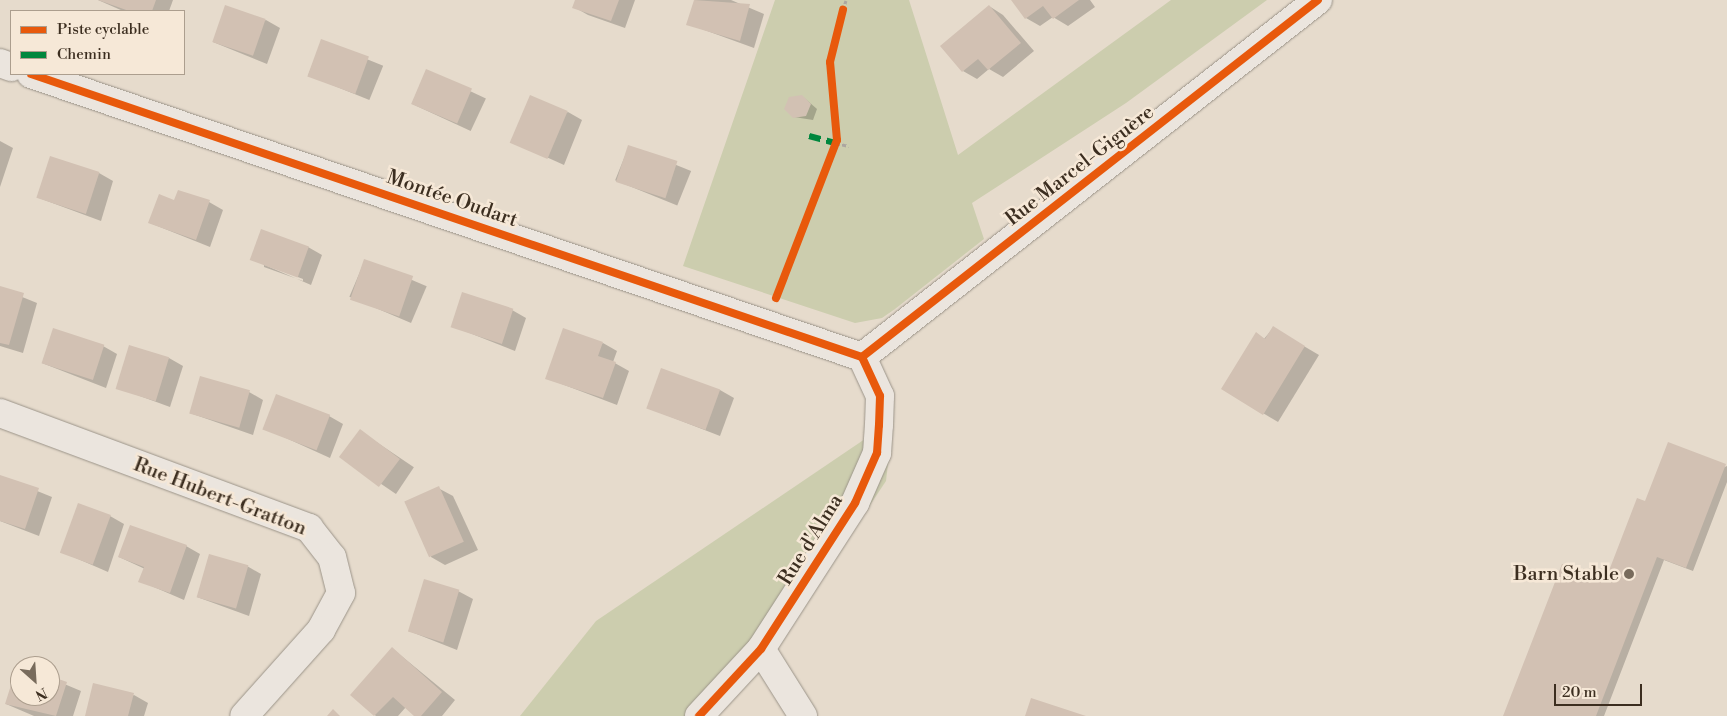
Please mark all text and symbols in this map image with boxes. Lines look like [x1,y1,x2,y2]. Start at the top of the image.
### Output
legend [10,10,185,75]
text: Piste cyclable [57,20,149,39]
text: Chemin [57,45,111,64]
street label: Rue Marcel-Giguère [1001,101,1159,231]
street label: Montée Oudart [383,165,521,233]
street label: Rue Hubert-Gratton [130,453,310,541]
street label: Rue d'Alma [774,490,848,590]
place label: Barn Stable [1513,562,1619,586]
marker: Barn Stable [1623,568,1635,580]
north arrow [10,656,60,706]
scale bar [1557,674,1644,706]
text: N [32,683,50,704]
text: 20 m [1562,683,1597,702]

